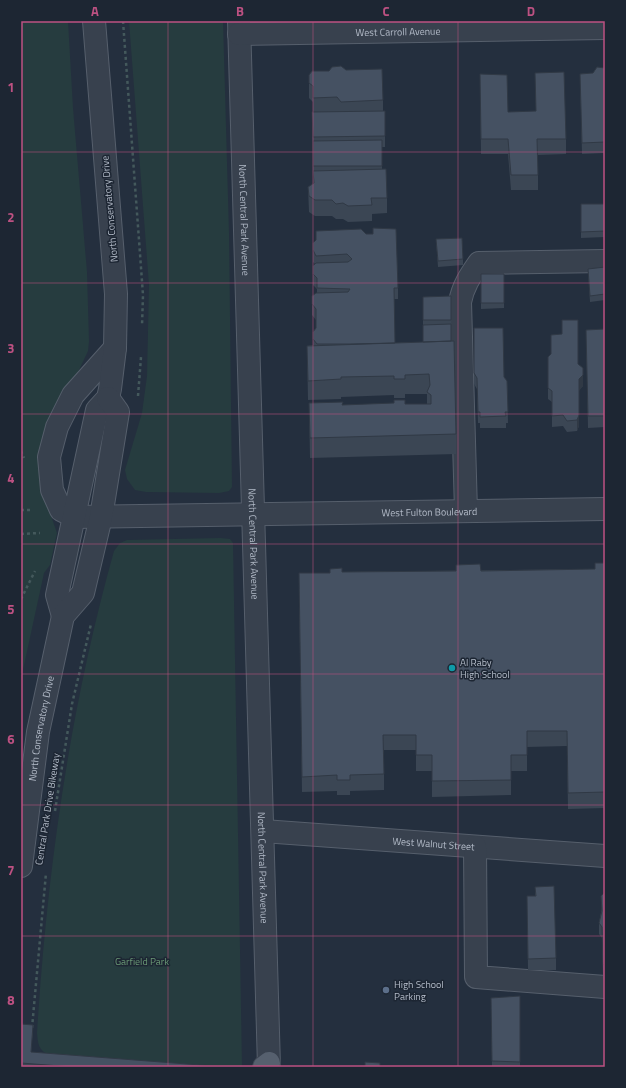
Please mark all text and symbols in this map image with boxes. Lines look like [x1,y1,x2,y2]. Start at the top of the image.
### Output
text: A [91,1,99,21]
text: B [236,1,244,21]
text: C [382,1,390,21]
text: D [527,1,535,21]
street label: West Carroll Avenue [355,24,441,40]
text: 1 [7,77,15,97]
street label: North Conservatory Drive [97,155,122,263]
street label: North Central Park Avenue [235,164,253,276]
text: 2 [7,207,15,227]
text: 3 [7,338,15,358]
text: 4 [7,468,15,488]
street label: North Central Park Avenue [244,488,263,600]
street label: West Fulton Boulevard [381,504,477,520]
text: 5 [7,599,15,619]
place label: Al Raby High School [460,655,510,682]
marker: Al Raby High School [447,663,457,673]
street label: North Conservatory Drive [25,675,58,782]
text: 6 [7,729,15,749]
street label: Central Park Drive Bikeway [31,752,64,866]
street label: North Central Park Avenue [254,812,272,924]
street label: West Walnut Street [392,833,476,854]
text: 7 [7,860,15,880]
park label: Garfield Park [115,954,169,969]
place label: High School Parking [394,977,444,1004]
marker: High School Parking [381,985,391,995]
text: 8 [7,990,15,1010]

